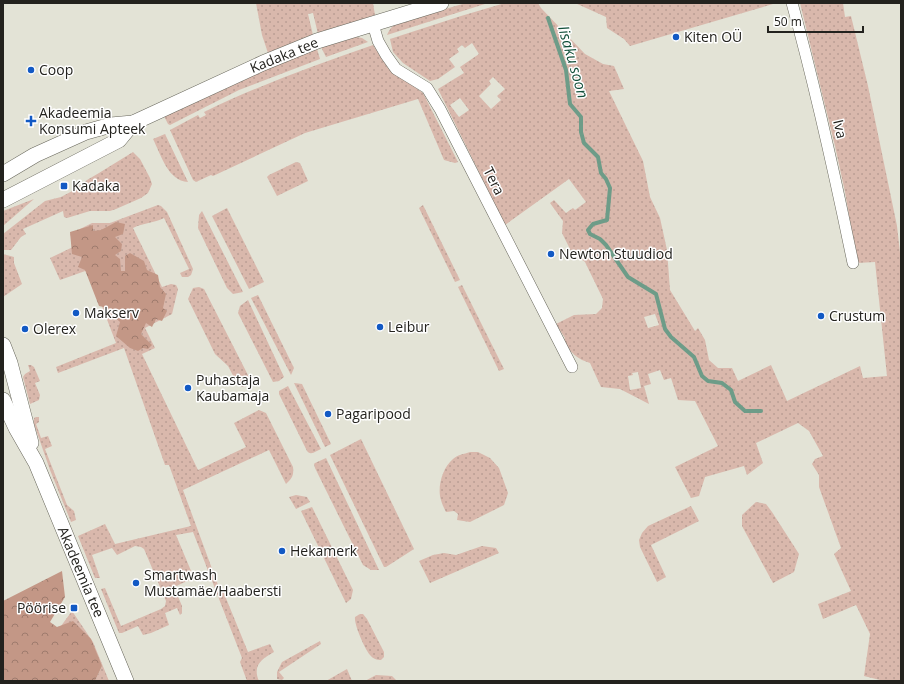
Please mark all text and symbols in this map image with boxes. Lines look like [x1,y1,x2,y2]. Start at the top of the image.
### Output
scale bar [768,8,863,34]
text: 50 m [774,13,802,30]
water label: Iisaku soon [554,23,594,100]
place label: Kiten OÜ [684,27,742,46]
street label: Kadaka tee [247,32,321,77]
marker: Kiten OÜ [671,32,681,42]
place label: Coop [39,60,73,79]
marker: Coop [26,65,36,75]
place label: Akadeemia Konsumi Apteek [39,103,146,138]
marker: Akadeemia Konsumi Apteek [26,116,36,126]
street label: Iva [829,118,852,140]
street label: Tera [479,164,510,198]
place label: Kadaka [72,176,120,195]
marker: Kadaka [59,181,69,191]
place label: Newton Stuudiod [559,244,673,263]
marker: Newton Stuudiod [546,249,556,259]
place label: Makserv [84,303,139,322]
place label: Crustum [829,306,885,325]
marker: Makserv [71,308,81,318]
marker: Crustum [816,311,826,321]
place label: Leibur [388,317,430,336]
place label: Olerex [33,319,77,338]
marker: Leibur [375,322,385,332]
marker: Olerex [20,324,30,334]
place label: Puhastaja Kaubamaja [196,370,269,405]
marker: Puhastaja Kaubamaja [183,383,193,393]
place label: Pagaripood [336,404,411,423]
marker: Pagaripood [323,409,333,419]
street label: Akadeemia tee [54,523,109,620]
place label: Hekamerk [290,541,358,560]
marker: Hekamerk [277,546,287,556]
place label: Smartwash Mustamäe/Haabersti [144,565,282,600]
marker: Smartwash Mustamäe/Haabersti [131,578,141,588]
place label: Pöörise [17,598,66,617]
marker: Pöörise [69,603,79,613]

